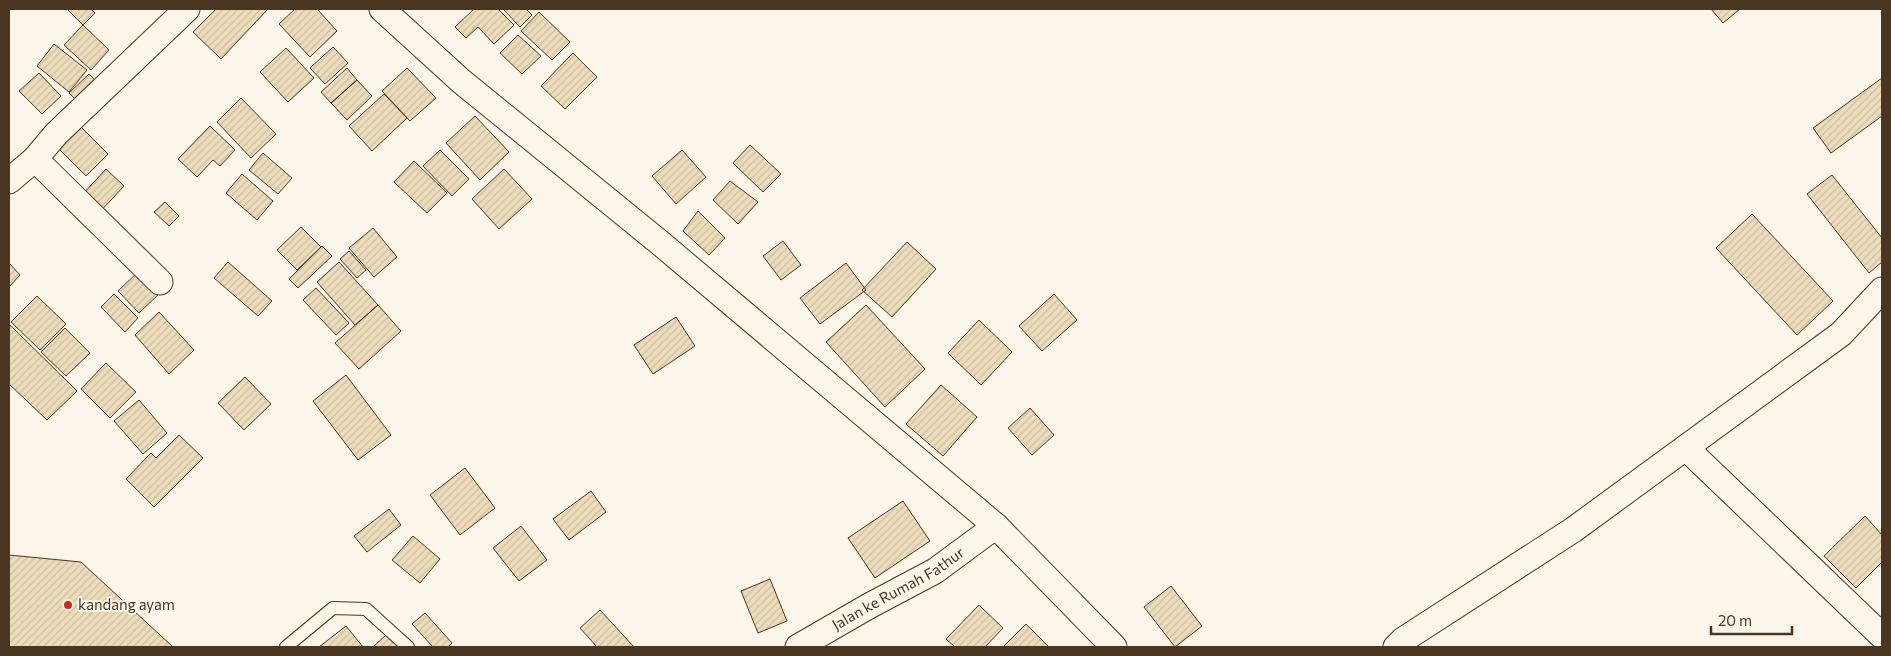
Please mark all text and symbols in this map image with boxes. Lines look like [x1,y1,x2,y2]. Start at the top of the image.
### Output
street label: Jalan ke Rumah Fathur [828,543,967,633]
place label: kandang ayam [78,595,175,613]
marker: kandang ayam [62,599,74,611]
scale bar [1711,604,1792,636]
text: 20 m [1718,611,1752,629]

